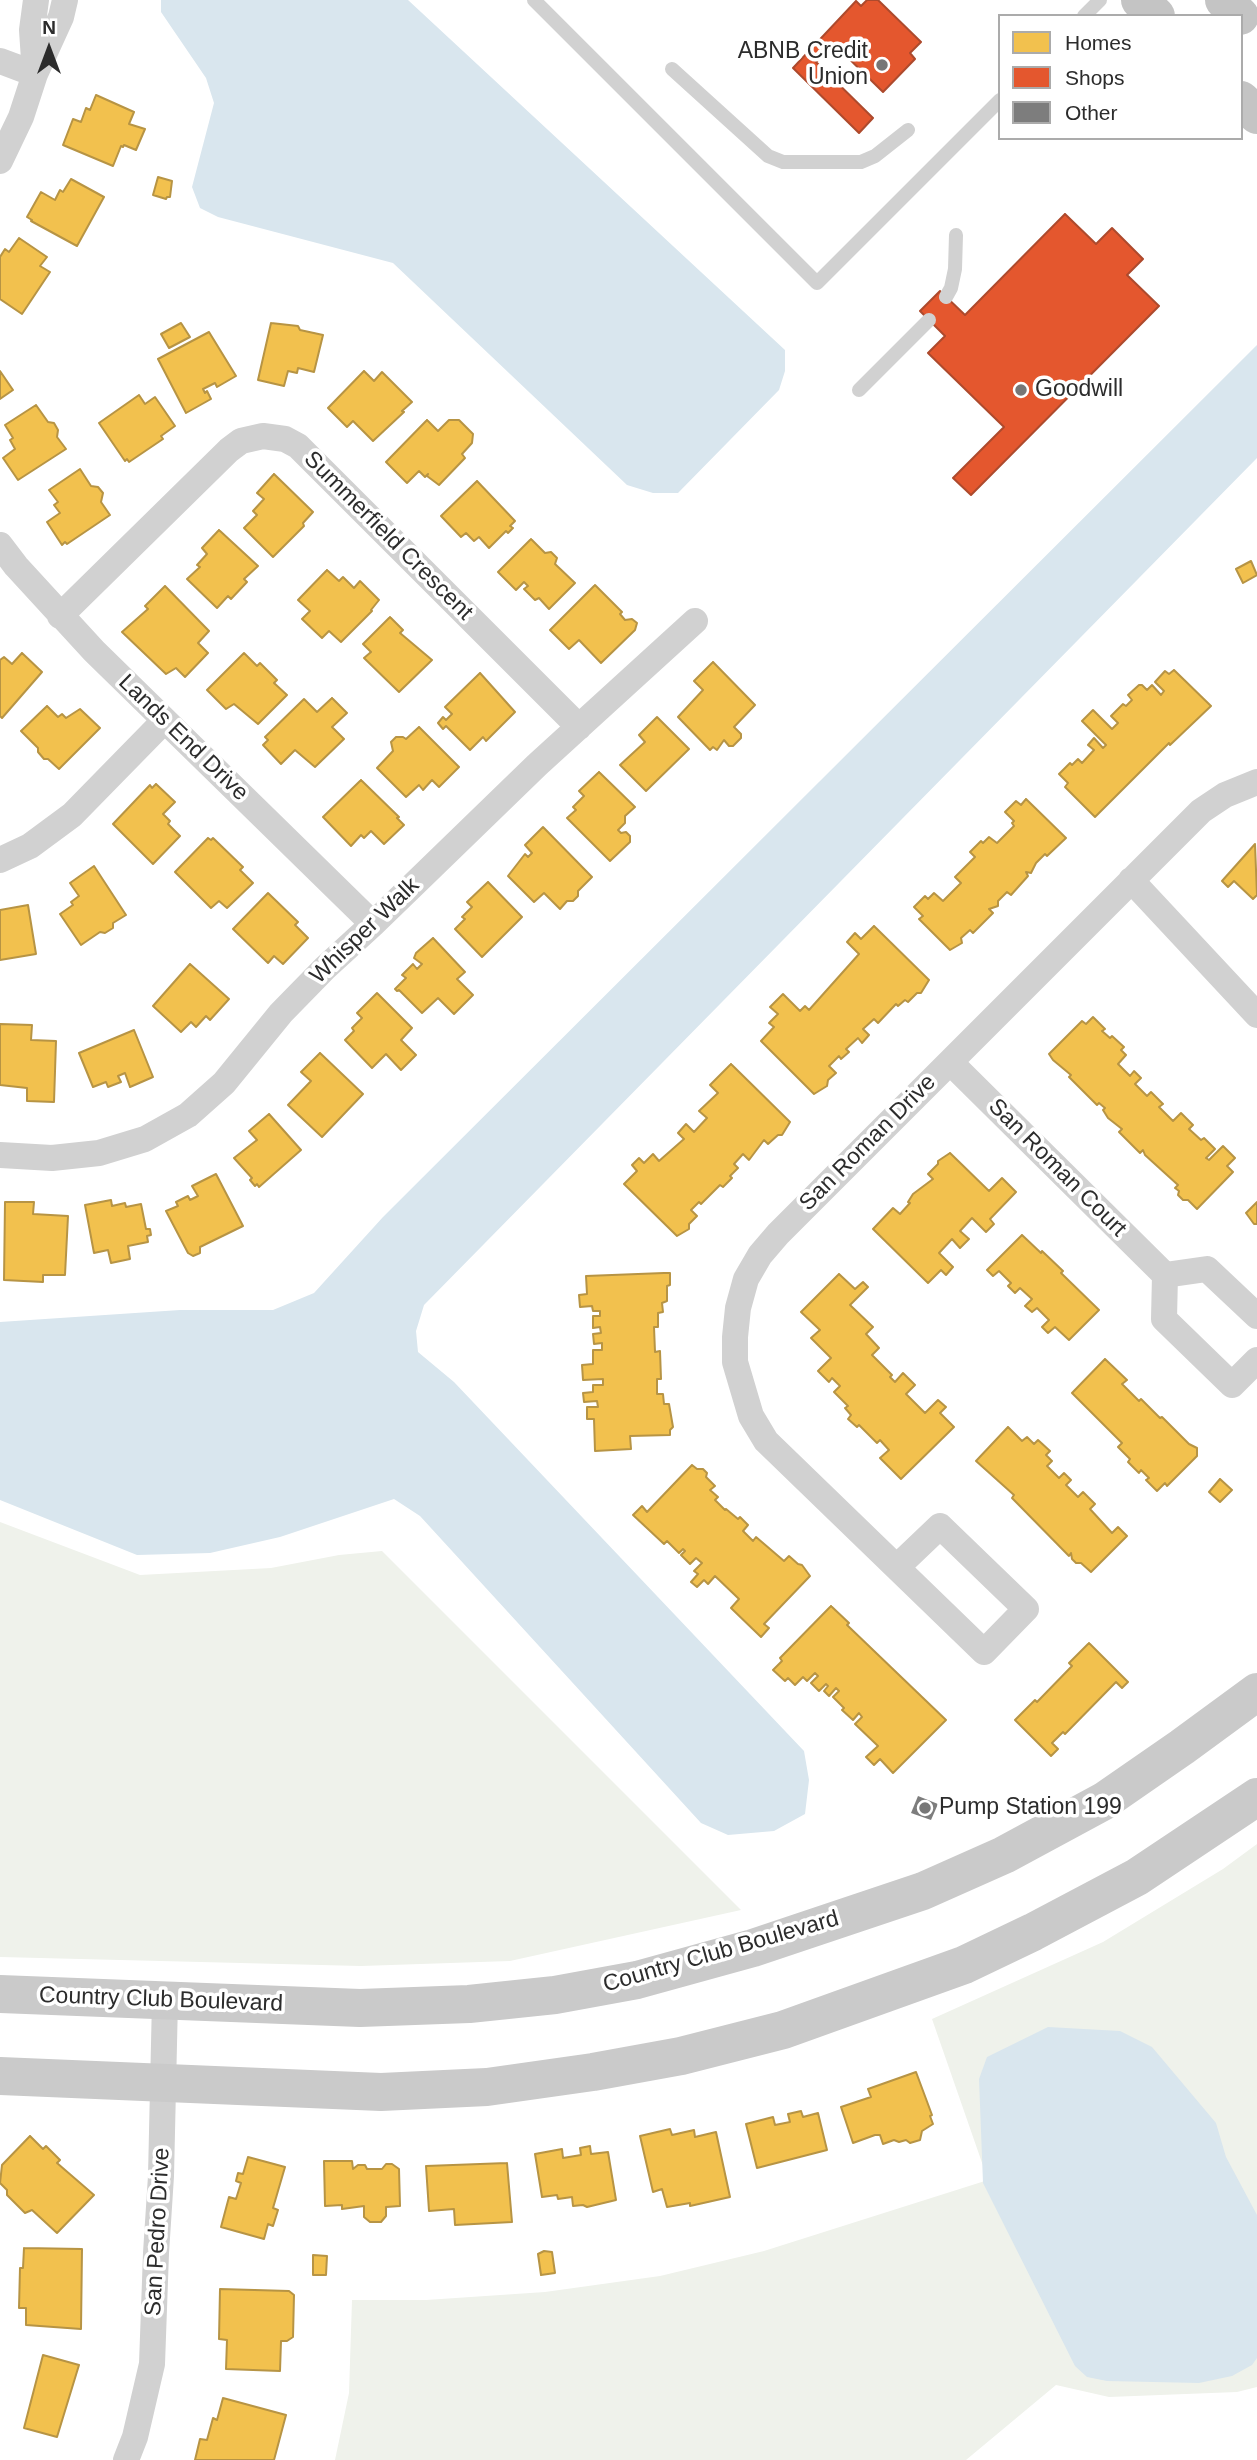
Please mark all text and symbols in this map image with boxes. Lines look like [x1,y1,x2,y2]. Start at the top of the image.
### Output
north arrow [14,14,84,84]
legend [998,14,1243,140]
text: N [42,17,56,38]
text: Homes [1065,31,1132,54]
place label: ABNB Credit Union [738,38,868,92]
marker: ABNB Credit Union [874,57,890,73]
text: Shops [1065,66,1125,89]
text: Other [1065,101,1118,124]
place label: Goodwill [1035,376,1123,404]
marker: Goodwill [1013,382,1029,398]
street label: Summerfield Crescent [298,446,478,626]
street label: Lands End Drive [112,669,254,807]
street label: Whisper Walk [305,872,425,990]
street label: San Roman Drive [794,1069,942,1217]
street label: San Roman Court [982,1093,1132,1243]
place label: Pump Station 199 [939,1794,1122,1822]
marker: Pump Station 199 [917,1800,933,1816]
street label: Country Club Boulevard [600,1905,842,1999]
street label: Country Club Boulevard [39,1982,283,2018]
street label: San Pedro Drive [140,2147,176,2317]

